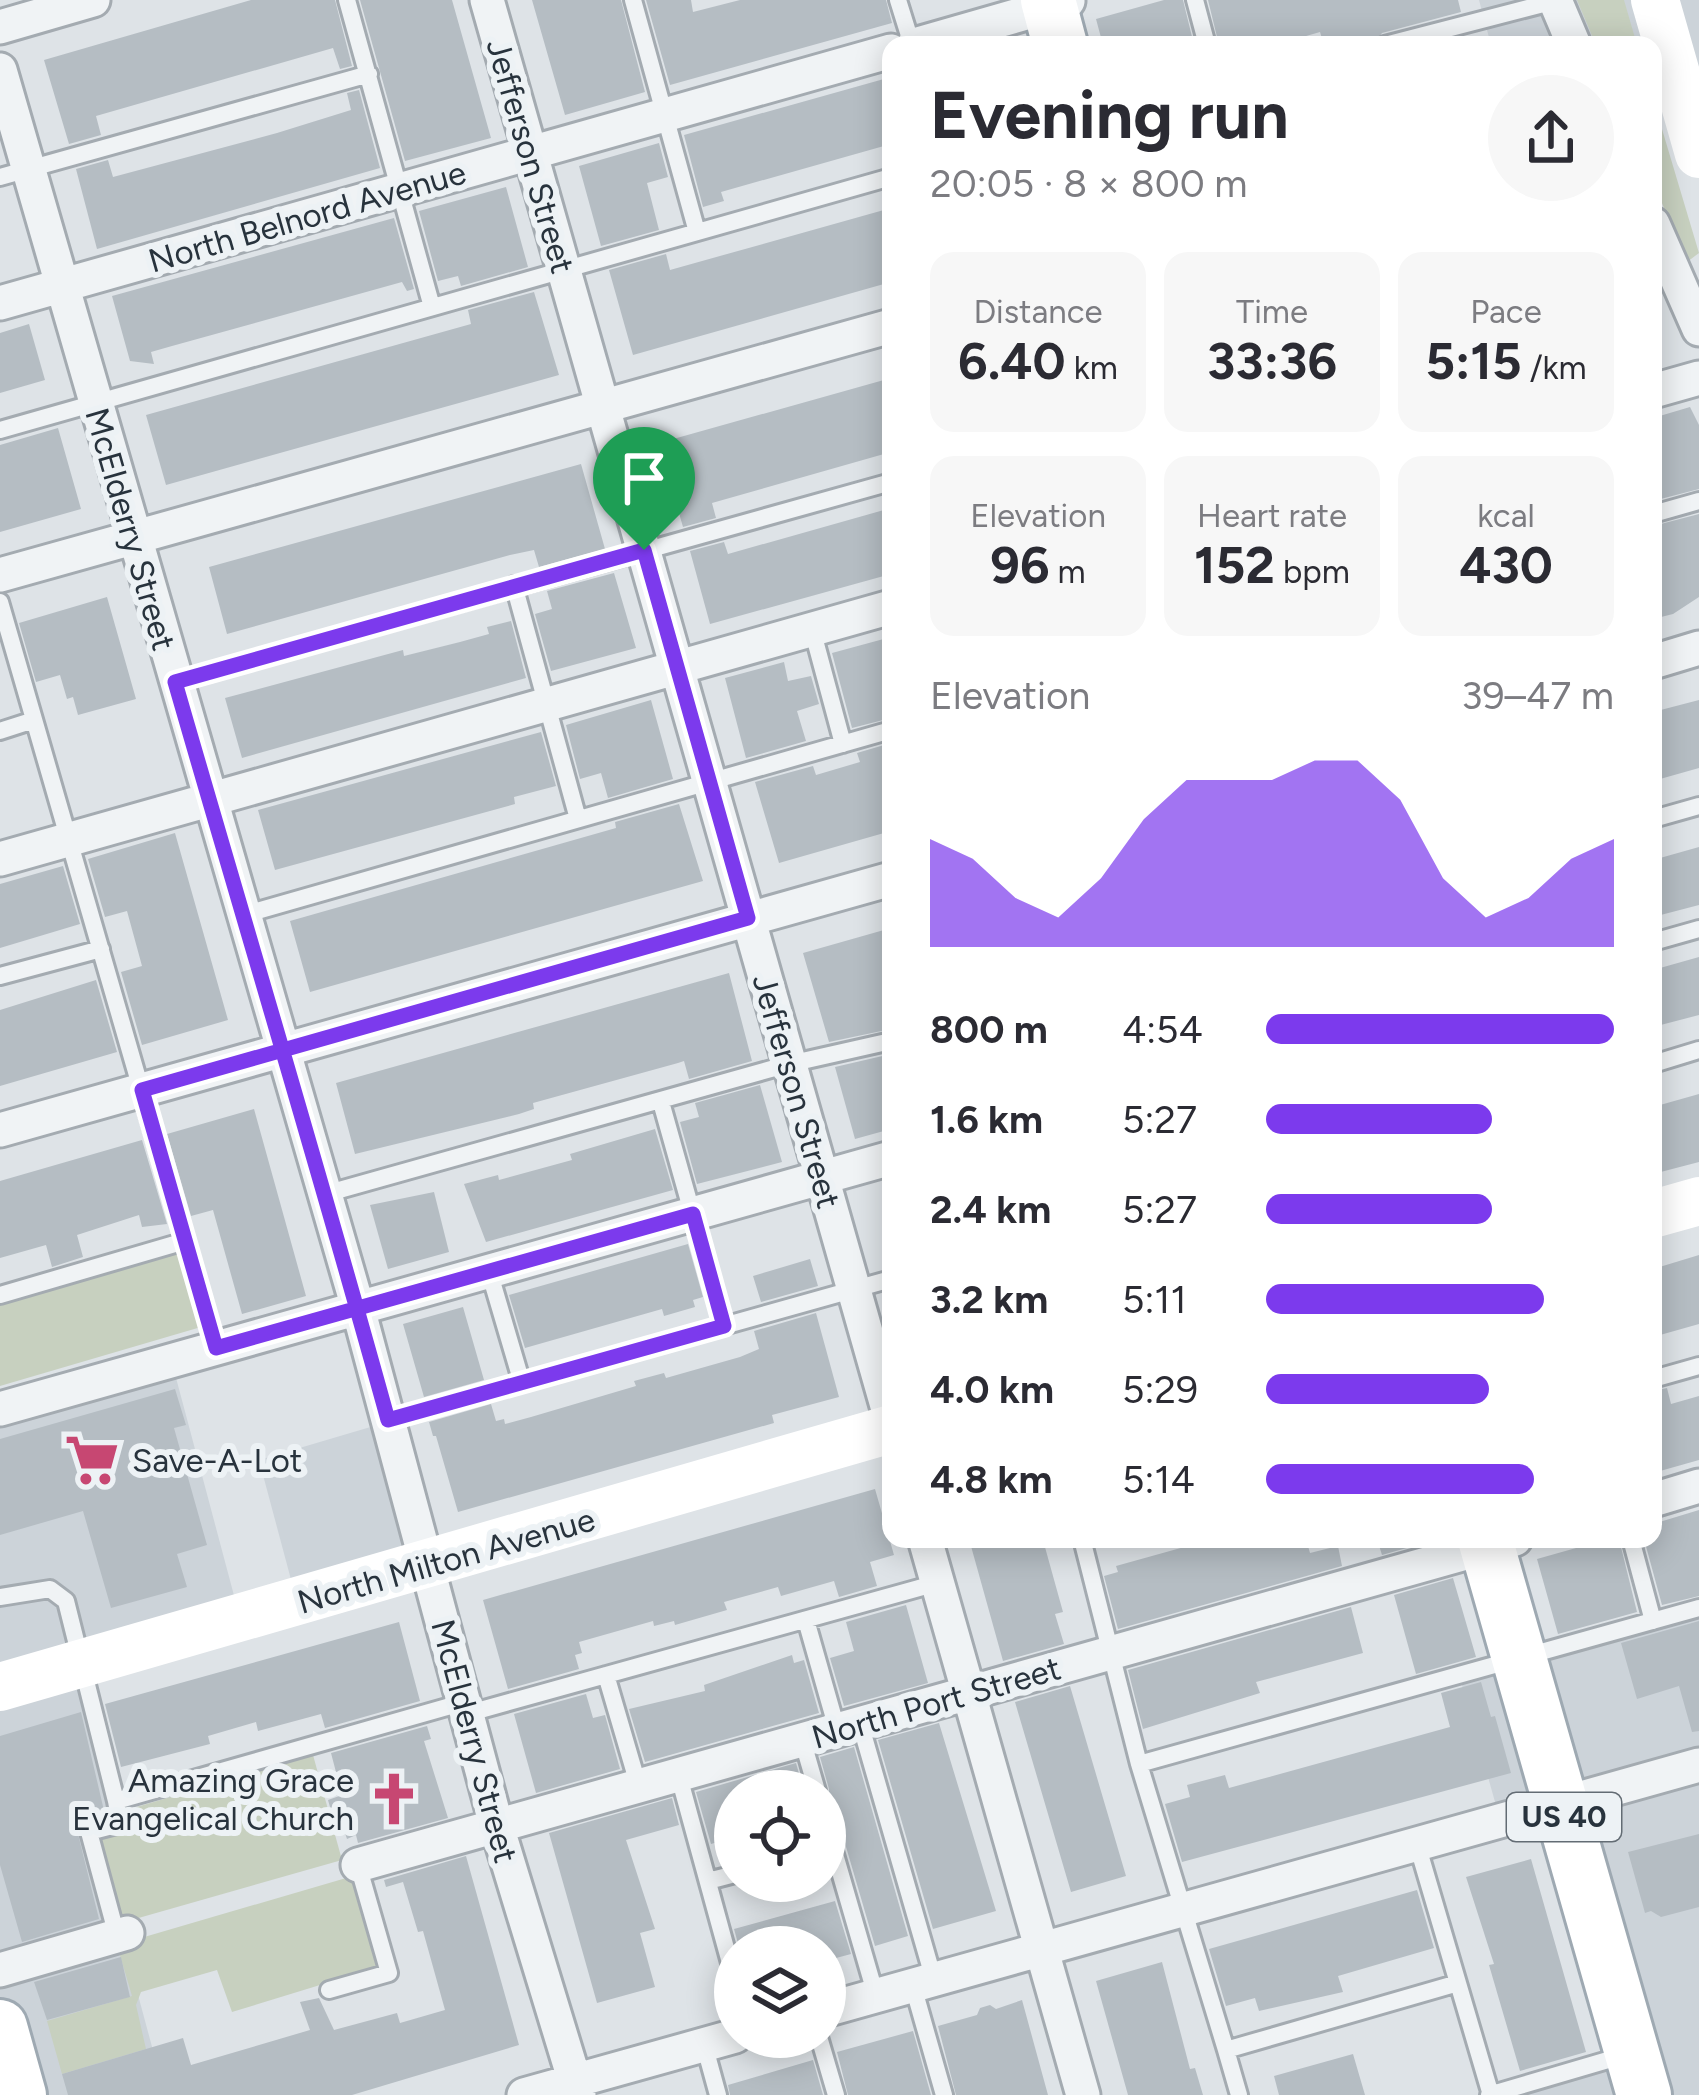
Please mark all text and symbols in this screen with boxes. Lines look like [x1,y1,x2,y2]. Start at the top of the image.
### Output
street label: Jefferson Street [478,34,583,278]
text: Evening run [930,75,1289,155]
button: share [1488,75,1614,201]
street label: North Belnord Avenue [144,153,470,280]
text: 20:05 · 8 × 800 m [930,160,1248,207]
text: Distance [973,292,1103,331]
text: Time [1236,292,1308,331]
text: Pace [1470,292,1542,331]
text: 6.40 [958,331,1066,392]
text: 33:36 [1207,331,1337,392]
text: 5:15 [1425,331,1522,392]
text: km [1066,348,1118,387]
text: /km [1522,348,1587,387]
street label: McElderry Street [77,404,184,655]
pin [593,427,695,550]
icon: arrive [611,445,677,511]
text: Elevation [970,496,1106,535]
text: Heart rate [1197,496,1347,535]
text: kcal [1477,496,1535,535]
text: 96 [990,535,1049,596]
text: 152 [1194,535,1275,596]
text: 430 [1459,535,1553,596]
text: m [1049,552,1086,591]
text: bpm [1275,552,1350,591]
text: Elevation [930,672,1090,719]
text: 39–47 m [1461,672,1614,719]
street label: Jefferson Street [744,969,849,1213]
text: 800 m [930,1006,1048,1053]
text: 4:54 [1122,1006,1203,1053]
text: 1.6 km [930,1096,1043,1143]
text: 5:27 [1122,1096,1197,1143]
text: 2.4 km [930,1186,1051,1233]
text: 5:27 [1122,1186,1197,1233]
text: 3.2 km [930,1276,1048,1323]
text: 5:11 [1122,1276,1187,1323]
text: 4.0 km [930,1366,1054,1413]
text: 5:29 [1122,1366,1198,1413]
supermarket icon: Save-A-Lot [63,1431,121,1489]
place label: Save-A-Lot [132,1441,302,1480]
text: 4.8 km [930,1456,1053,1503]
text: 5:14 [1122,1456,1195,1503]
street label: North Milton Avenue [293,1499,599,1622]
street label: McElderry Street [423,1615,526,1867]
street label: North Port Street [807,1648,1065,1757]
place label: Amazing Grace Evangelical Church [72,1761,354,1838]
church icon: Amazing Grace Evangelical Church [365,1770,423,1828]
map controls [714,1770,846,2058]
button: locate [714,1770,846,1902]
road number: US 40 [1507,1793,1621,1841]
button: layers [714,1926,846,2058]

